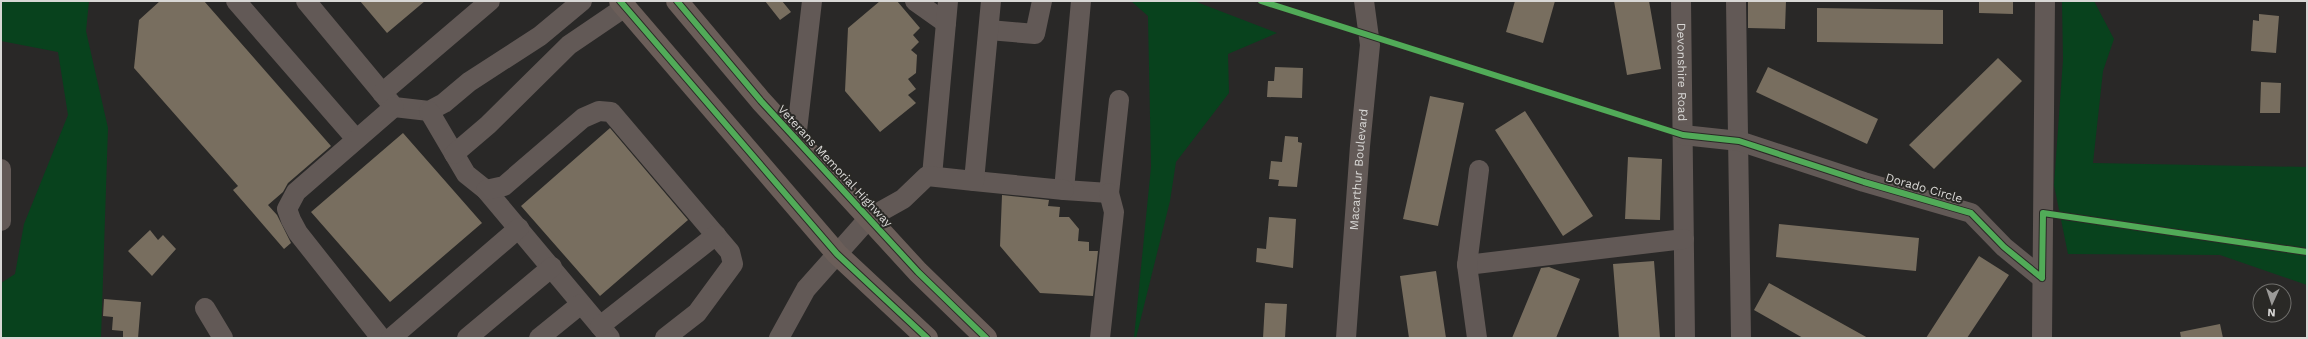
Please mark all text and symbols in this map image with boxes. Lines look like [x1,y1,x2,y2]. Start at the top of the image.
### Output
street label: Devonshire Road [1674,23,1689,121]
street label: Veterans Memorial Highway [775,102,896,230]
street label: Macarthur Boulevard [1347,108,1371,231]
street label: Dorado Circle [1884,170,1964,206]
north arrow [2252,283,2292,323]
text: N [2267,306,2276,319]

